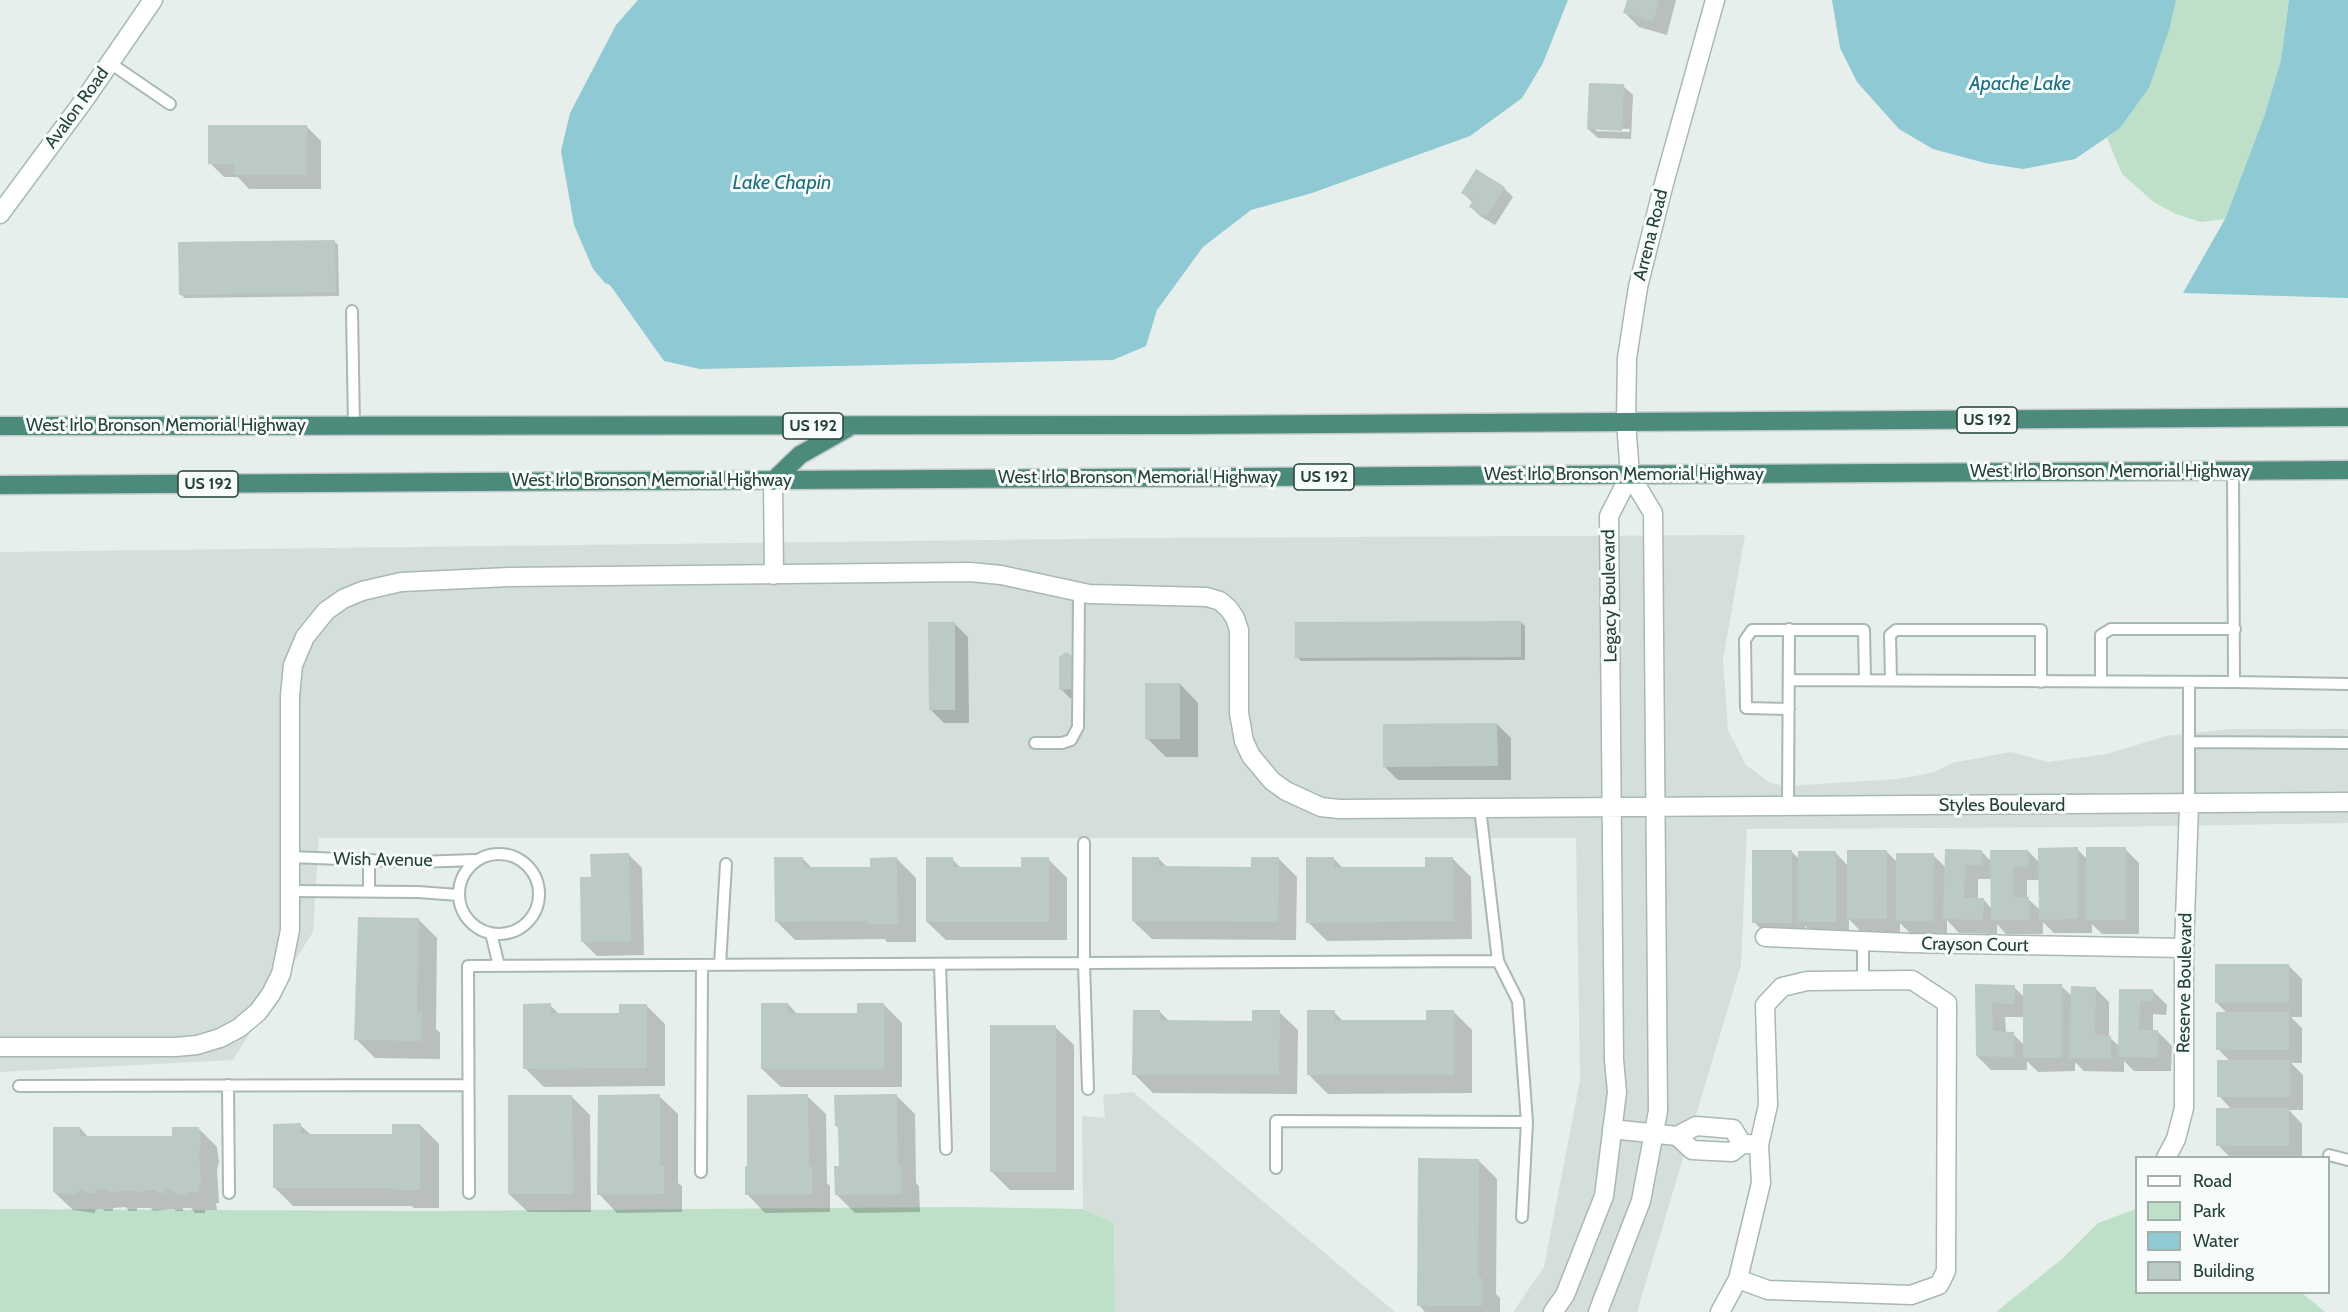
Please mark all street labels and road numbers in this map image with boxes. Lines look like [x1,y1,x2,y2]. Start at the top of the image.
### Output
street label: Avalon Road [40,63,114,153]
street label: Arrena Road [1629,187,1673,283]
road number: US 192 [1957,407,2017,433]
road number: US 192 [783,413,843,439]
street label: West Irlo Bronson Memorial Highway [26,415,306,437]
street label: West Irlo Bronson Memorial Highway [1970,461,2250,483]
road number: US 192 [1294,464,1354,490]
street label: West Irlo Bronson Memorial Highway [1484,464,1764,486]
street label: West Irlo Bronson Memorial Highway [998,467,1278,489]
street label: West Irlo Bronson Memorial Highway [512,470,792,492]
road number: US 192 [178,471,238,497]
street label: Legacy Boulevard [1598,529,1622,663]
street label: Styles Boulevard [1939,795,2065,817]
street label: Wish Avenue [333,848,433,872]
street label: Reserve Boulevard [2173,913,2197,1053]
street label: Crayson Court [1921,933,2029,957]

